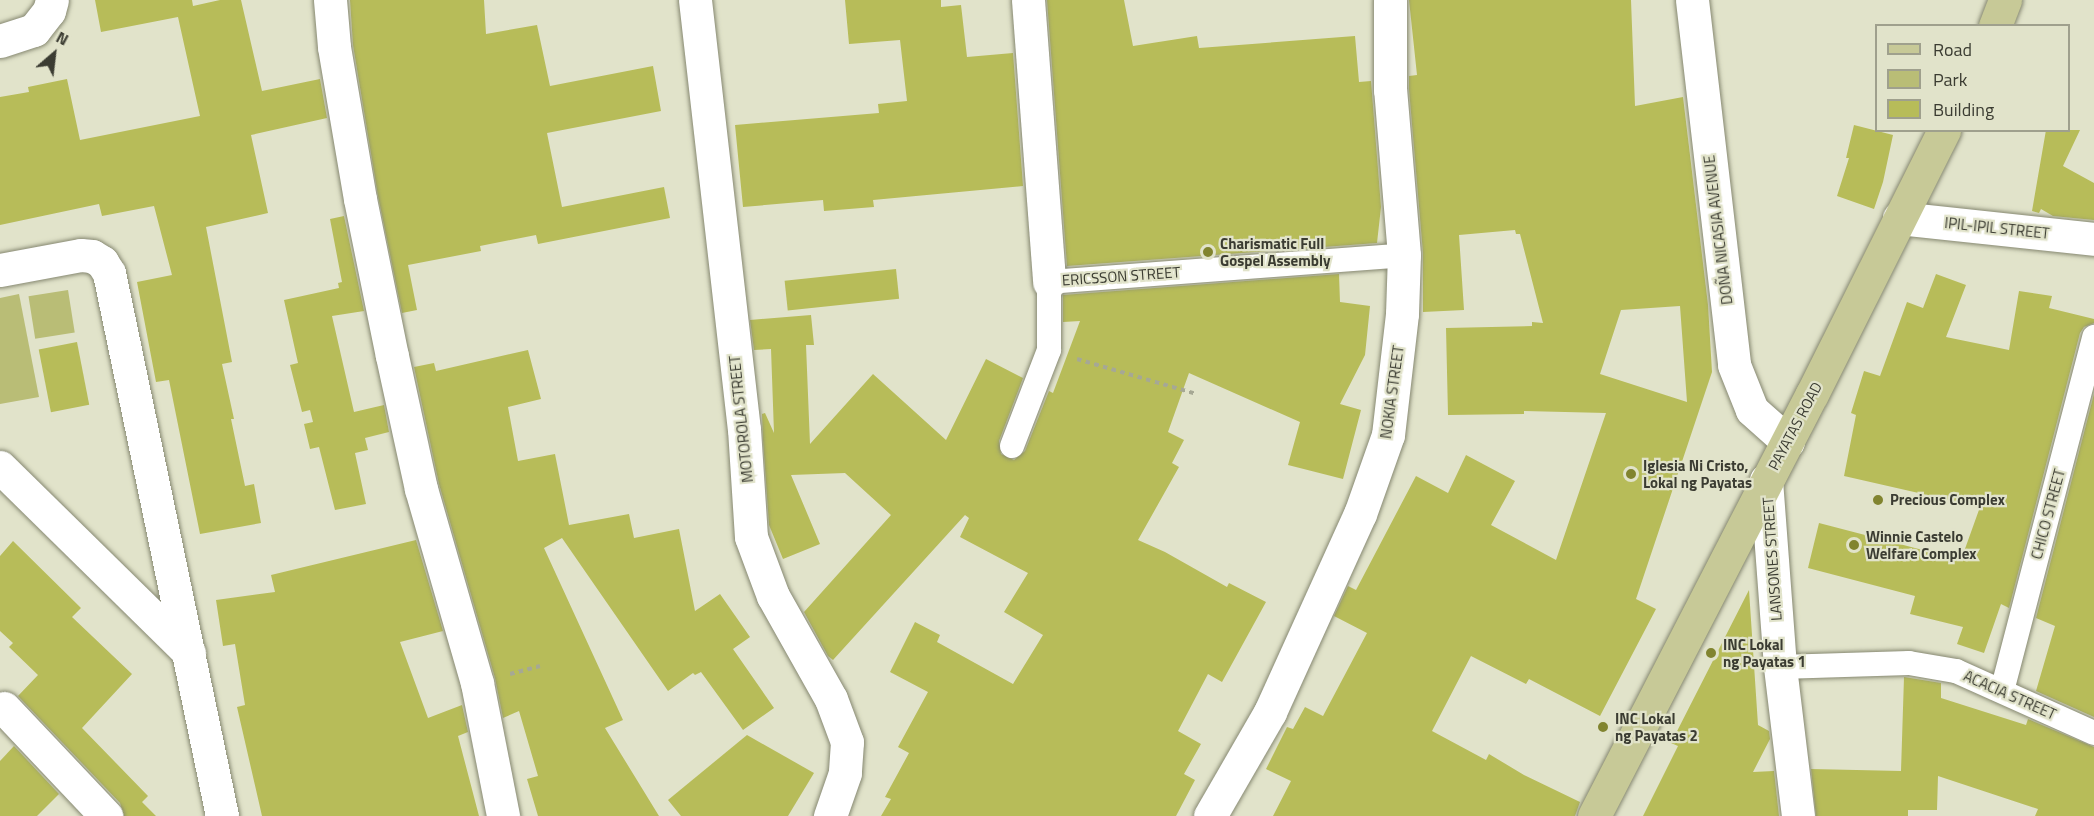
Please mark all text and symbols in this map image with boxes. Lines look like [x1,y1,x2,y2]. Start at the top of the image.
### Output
north arrow [24,24,84,84]
legend [1875,24,2070,132]
text: N [52,25,73,51]
text: Road [1933,36,1972,63]
text: Park [1933,66,1967,93]
text: Building [1933,96,1994,123]
street label: DOÑA NICASIA AVENUE [1700,154,1736,306]
street label: IPIL-IPIL STREET [1944,214,2050,242]
place label: Charismatic Full Gospel Assembly [1220,234,1331,269]
marker: Charismatic Full Gospel Assembly [1201,245,1215,259]
street label: ERICSSON STREET [1061,263,1181,289]
street label: NOKIA STREET [1377,344,1407,440]
street label: MOTOROLA STREET [725,354,757,484]
street label: PAYATAS ROAD [1764,379,1826,473]
place label: Iglesia Ni Cristo, Lokal ng Payatas [1643,456,1752,491]
marker: Iglesia Ni Cristo, Lokal ng Payatas [1624,467,1638,481]
street label: CHICO STREET [2027,467,2069,561]
place label: Precious Complex [1890,491,2005,509]
marker: Precious Complex [1871,493,1885,507]
street label: LANSONES STREET [1759,497,1785,621]
place label: Winnie Castelo Welfare Complex [1866,527,1976,562]
marker: Winnie Castelo Welfare Complex [1847,538,1861,552]
place label: INC Lokal ng Payatas 1 [1723,635,1806,670]
marker: INC Lokal ng Payatas 1 [1704,646,1718,660]
street label: ACACIA STREET [1961,667,2059,723]
place label: INC Lokal ng Payatas 2 [1615,709,1698,744]
marker: INC Lokal ng Payatas 2 [1596,720,1610,734]

